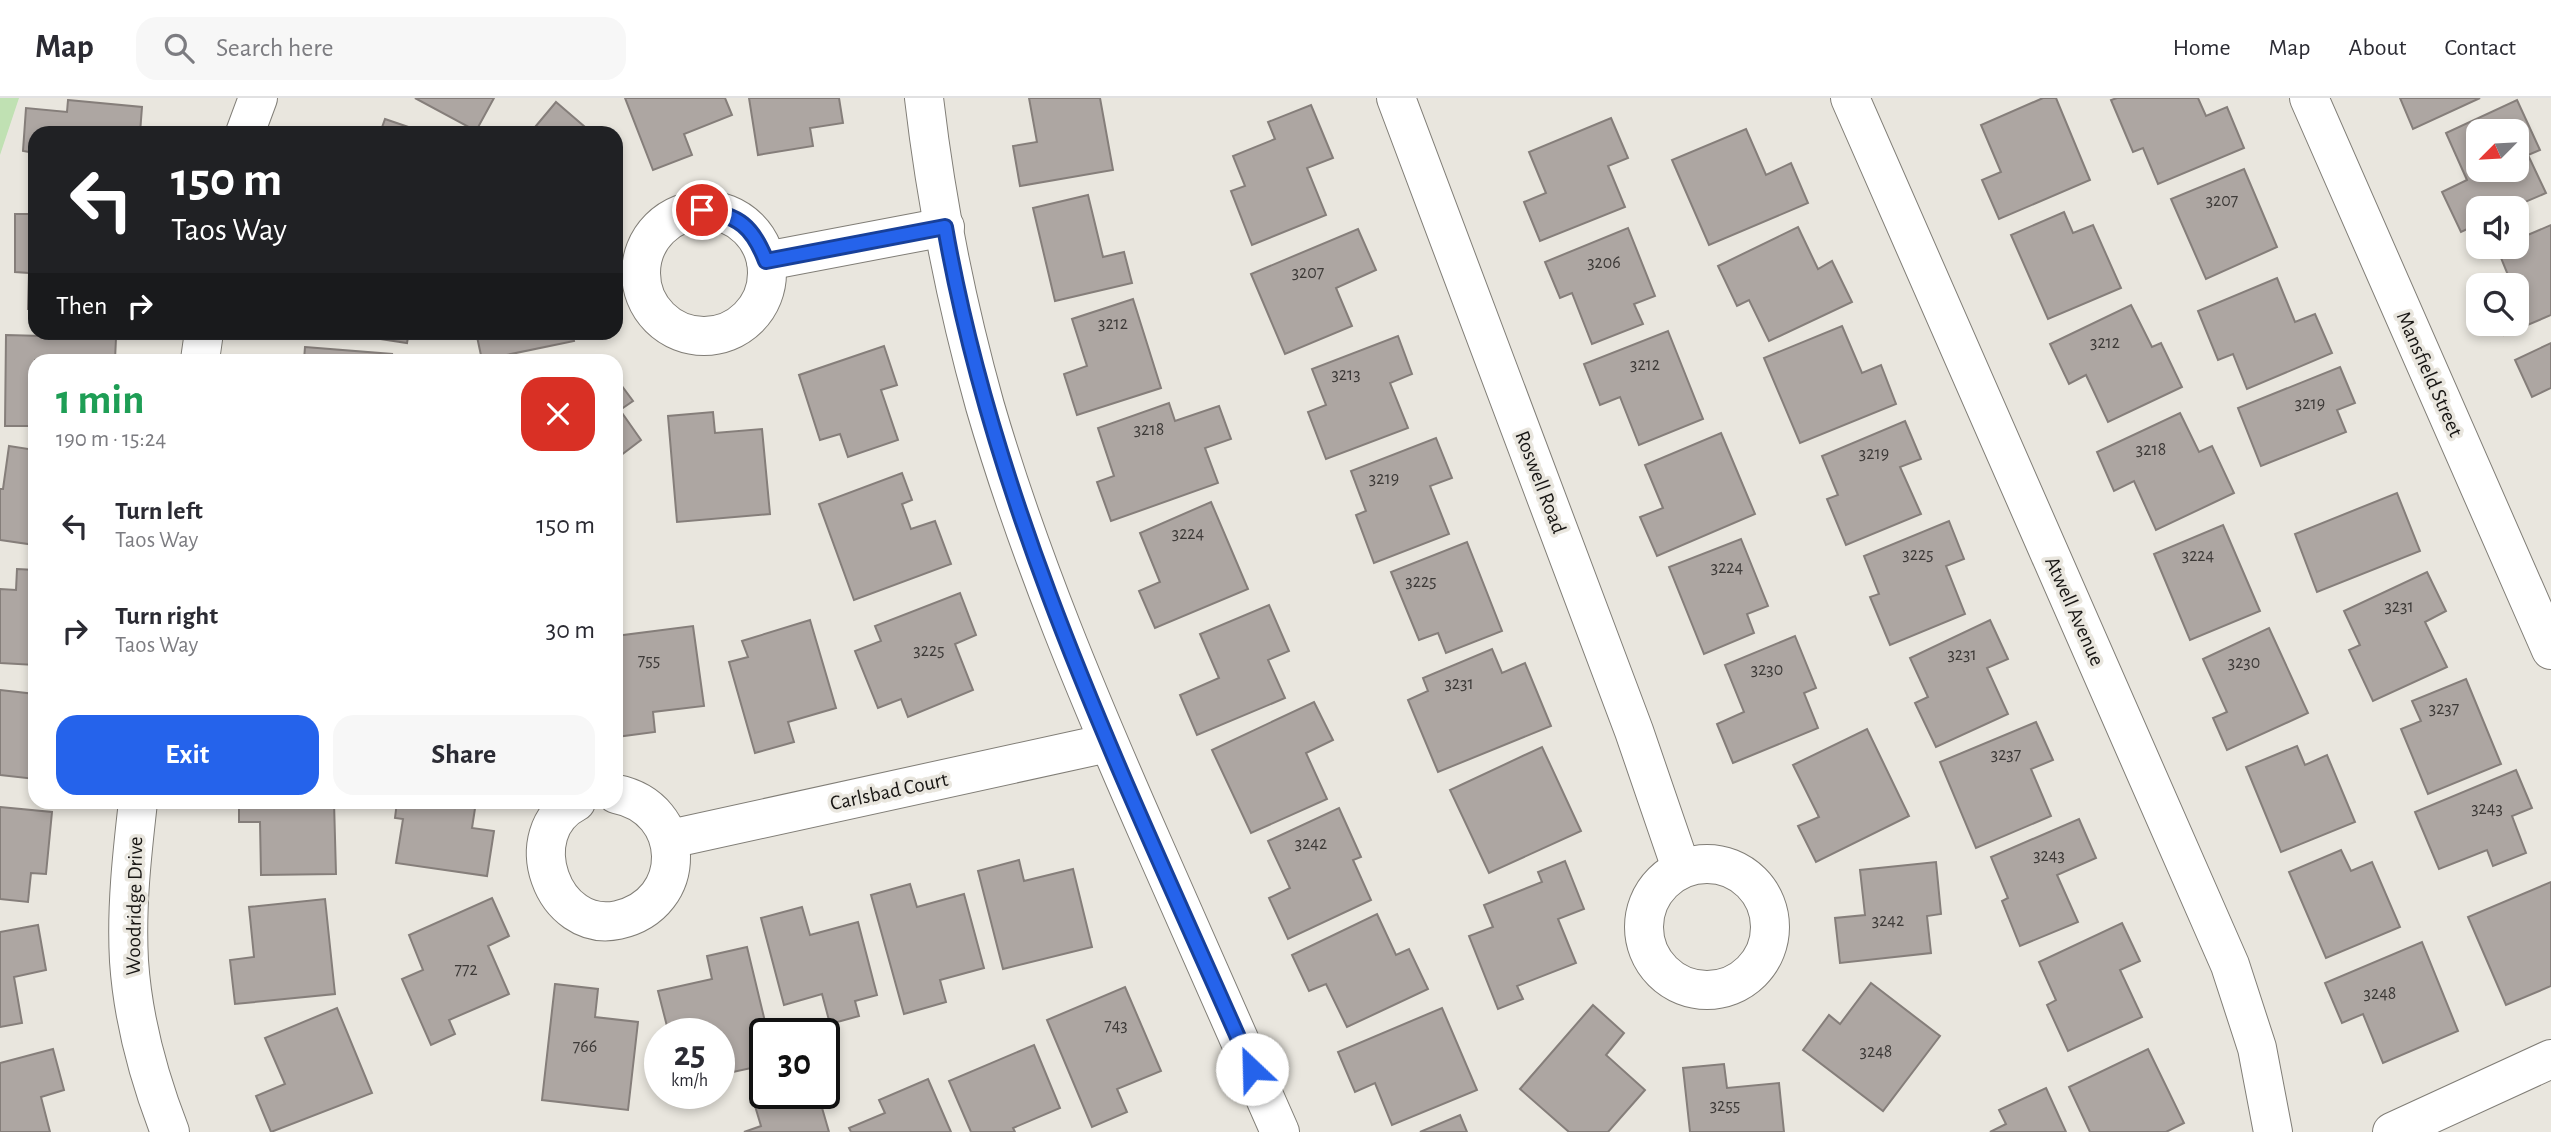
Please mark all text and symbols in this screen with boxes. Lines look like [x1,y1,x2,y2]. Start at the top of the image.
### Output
search box [136,17,626,80]
icon: search [160,29,198,67]
text: Map [35,31,94,64]
text: Search here [216,35,334,61]
text: Home [2173,36,2231,60]
text: Map [2269,36,2311,60]
text: About [2349,36,2406,60]
text: Contact [2444,36,2516,60]
north arrow [2466,119,2529,182]
map controls [2466,119,2529,336]
icon: left [56,154,147,245]
text: 150 m [171,156,282,205]
pin [672,180,732,240]
icon: arrive [683,191,721,229]
house number: 3207 [2206,192,2238,210]
button: sound [2466,196,2529,259]
text: Taos Way [171,214,287,246]
house number: 3206 [1587,254,1621,272]
house number: 3207 [1292,264,1324,282]
button: search [2466,273,2529,336]
icon: right [121,287,159,325]
text: Then [56,293,107,319]
street label: Mansfield Street [2393,308,2467,440]
house number: 3212 [1098,315,1128,333]
house number: 3212 [2090,334,2120,352]
house number: 3212 [1630,356,1660,374]
house number: 3213 [1331,366,1361,384]
button: close [521,377,595,451]
text: 1 min [56,379,145,421]
house number: 3219 [2295,395,2325,413]
house number: 3218 [1134,421,1164,439]
text: 190 m · 15:24 [56,428,166,451]
street label: Roswell Road [1511,428,1570,537]
house number: 3218 [2136,441,2166,459]
house number: 3219 [1859,445,1889,463]
house number: 3219 [1369,470,1399,488]
text: Turn left [115,498,203,524]
icon: left [56,507,94,545]
text: 150 m [536,512,595,538]
house number: 3224 [1172,525,1205,543]
text: Taos Way [115,529,198,552]
house number: 3225 [1902,546,1934,564]
house number: 3224 [2182,547,2215,565]
street label: Atwell Avenue [2041,553,2108,669]
house number: 3224 [1711,559,1744,577]
house number: 3225 [1405,573,1437,591]
house number: 3231 [2384,598,2414,616]
text: Turn right [115,603,218,629]
icon: right [56,612,94,650]
text: 30 m [545,617,595,643]
text: Taos Way [115,634,198,657]
house number: 3225 [913,642,945,660]
house number: 3231 [1947,646,1977,664]
house number: 755 [638,652,660,670]
house number: 3230 [2228,654,2260,672]
house number: 3230 [1751,661,1783,679]
house number: 3231 [1444,675,1474,693]
house number: 3237 [2429,700,2459,718]
button: Exit [56,715,319,795]
button: Share [333,715,595,795]
house number: 3237 [1991,746,2021,764]
street label: Carlsbad Court [828,769,950,814]
house number: 3243 [2471,800,2503,818]
house number: 3242 [1295,835,1327,853]
street label: Woodridge Drive [123,836,146,976]
house number: 3243 [2033,847,2065,865]
house number: 3242 [1872,912,1904,930]
house number: 772 [454,961,478,979]
house number: 3248 [2364,985,2396,1003]
house number: 743 [1104,1017,1128,1035]
speed limit sign: 30 [749,1018,840,1109]
position arrow [1215,1032,1289,1106]
text: 25 [674,1037,705,1072]
house number: 766 [573,1038,597,1056]
house number: 3248 [1860,1043,1892,1061]
text: km/h [671,1072,708,1090]
house number: 3255 [1710,1097,1740,1115]

